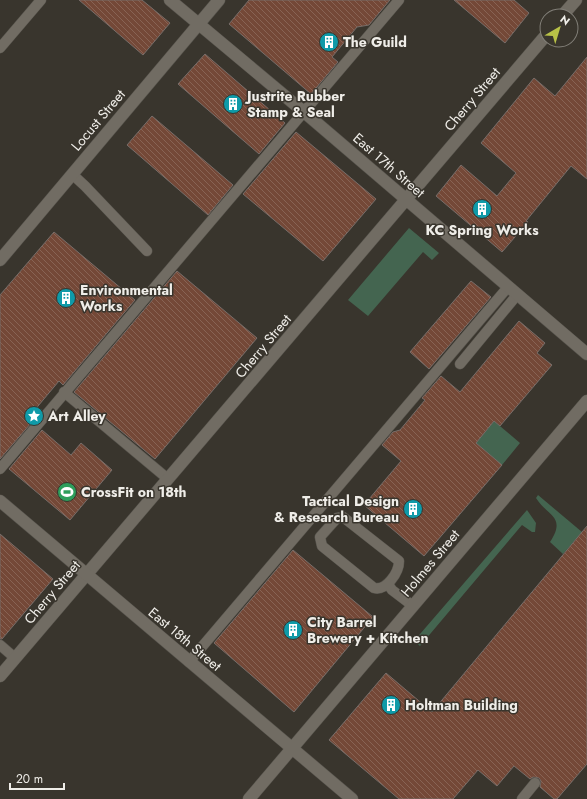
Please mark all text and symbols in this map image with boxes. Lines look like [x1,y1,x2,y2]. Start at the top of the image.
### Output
north arrow [539,8,579,48]
text: N [557,11,574,29]
building icon: The Guild [318,31,340,53]
place label: The Guild [343,32,407,52]
street label: Cherry Street [439,62,505,135]
street label: Locust Street [66,85,130,155]
place label: Justrite Rubber Stamp & Seal [244,86,345,122]
building icon: Justrite Rubber Stamp & Seal [222,93,244,115]
street label: East 17th Street [349,128,430,202]
building icon: KC Spring Works [471,198,493,220]
place label: KC Spring Works [425,220,539,240]
place label: Environmental Works [80,280,173,316]
building icon: Environmental Works [55,287,77,309]
street label: Cherry Street [230,309,296,382]
place icon: Art Alley [23,405,45,427]
place label: Art Alley [47,406,106,426]
sports icon: CrossFit on 18th [56,481,78,503]
place label: CrossFit on 18th [81,482,187,502]
place label: Tactical Design & Research Bureau [274,491,399,527]
building icon: Tactical Design & Research Bureau [402,498,424,520]
street label: Holmes Street [396,525,465,601]
street label: Cherry Street [19,555,85,628]
street label: East 18th Street [144,602,226,676]
place label: City Barrel Brewery + Kitchen [307,612,428,648]
building icon: City Barrel Brewery + Kitchen [282,619,304,641]
building icon: Holtman Building [380,694,402,716]
place label: Holtman Building [405,695,518,715]
scale bar [10,765,64,791]
text: 20 m [16,770,43,788]

